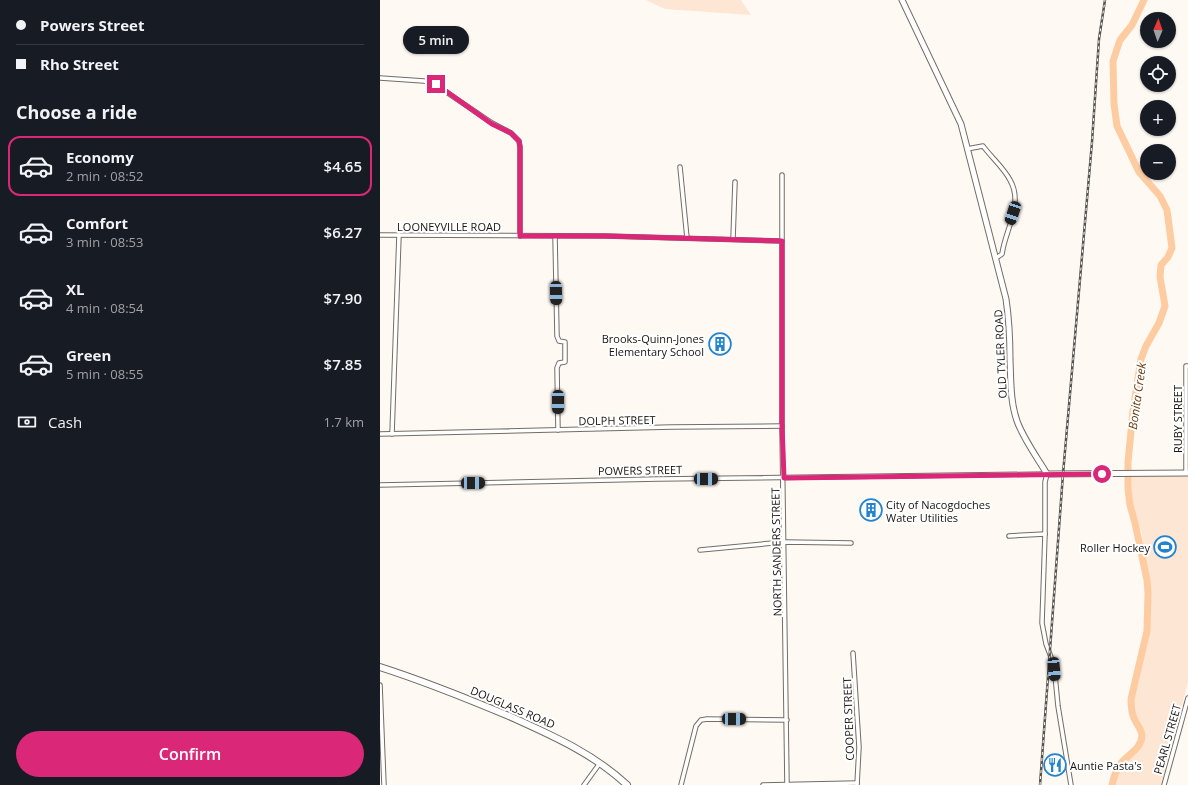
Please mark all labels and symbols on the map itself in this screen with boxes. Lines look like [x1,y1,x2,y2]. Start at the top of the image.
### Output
north arrow [1140,12,1176,48]
callout: 5 min [403,26,469,54]
route end [427,75,445,93]
car [1004,200,1022,226]
street label: LOONEYVILLE ROAD [397,219,501,234]
car [550,281,562,305]
street label: OLD TYLER ROAD [990,309,1010,399]
place label: Brooks-Quinn-Jones Elementary School [602,331,704,359]
building icon: Brooks-Quinn-Jones Elementary School [707,331,733,357]
water label: Bonita Creek [1124,360,1150,431]
street label: RUBY STREET [1170,385,1185,453]
car [552,390,564,414]
street label: DOLPH STREET [578,412,656,428]
street label: POWERS STREET [598,462,682,478]
route start [1093,465,1111,483]
car [694,473,718,485]
car [461,477,485,489]
street label: NORTH SANDERS STREET [767,487,785,617]
building icon: City of Nacogdoches Water Utilities [858,497,884,523]
place label: City of Nacogdoches Water Utilities [886,497,990,525]
sports icon: Roller Hockey [1152,534,1178,560]
place label: Roller Hockey [1080,540,1150,555]
car [1047,657,1061,681]
street label: COOPER STREET [839,677,857,761]
street label: DOUGLASS ROAD [468,682,558,732]
street label: PEARL STREET [1150,702,1184,776]
car [722,713,746,725]
restaurant icon: Auntie Pasta's [1042,752,1068,778]
place label: Auntie Pasta's [1070,758,1142,773]

